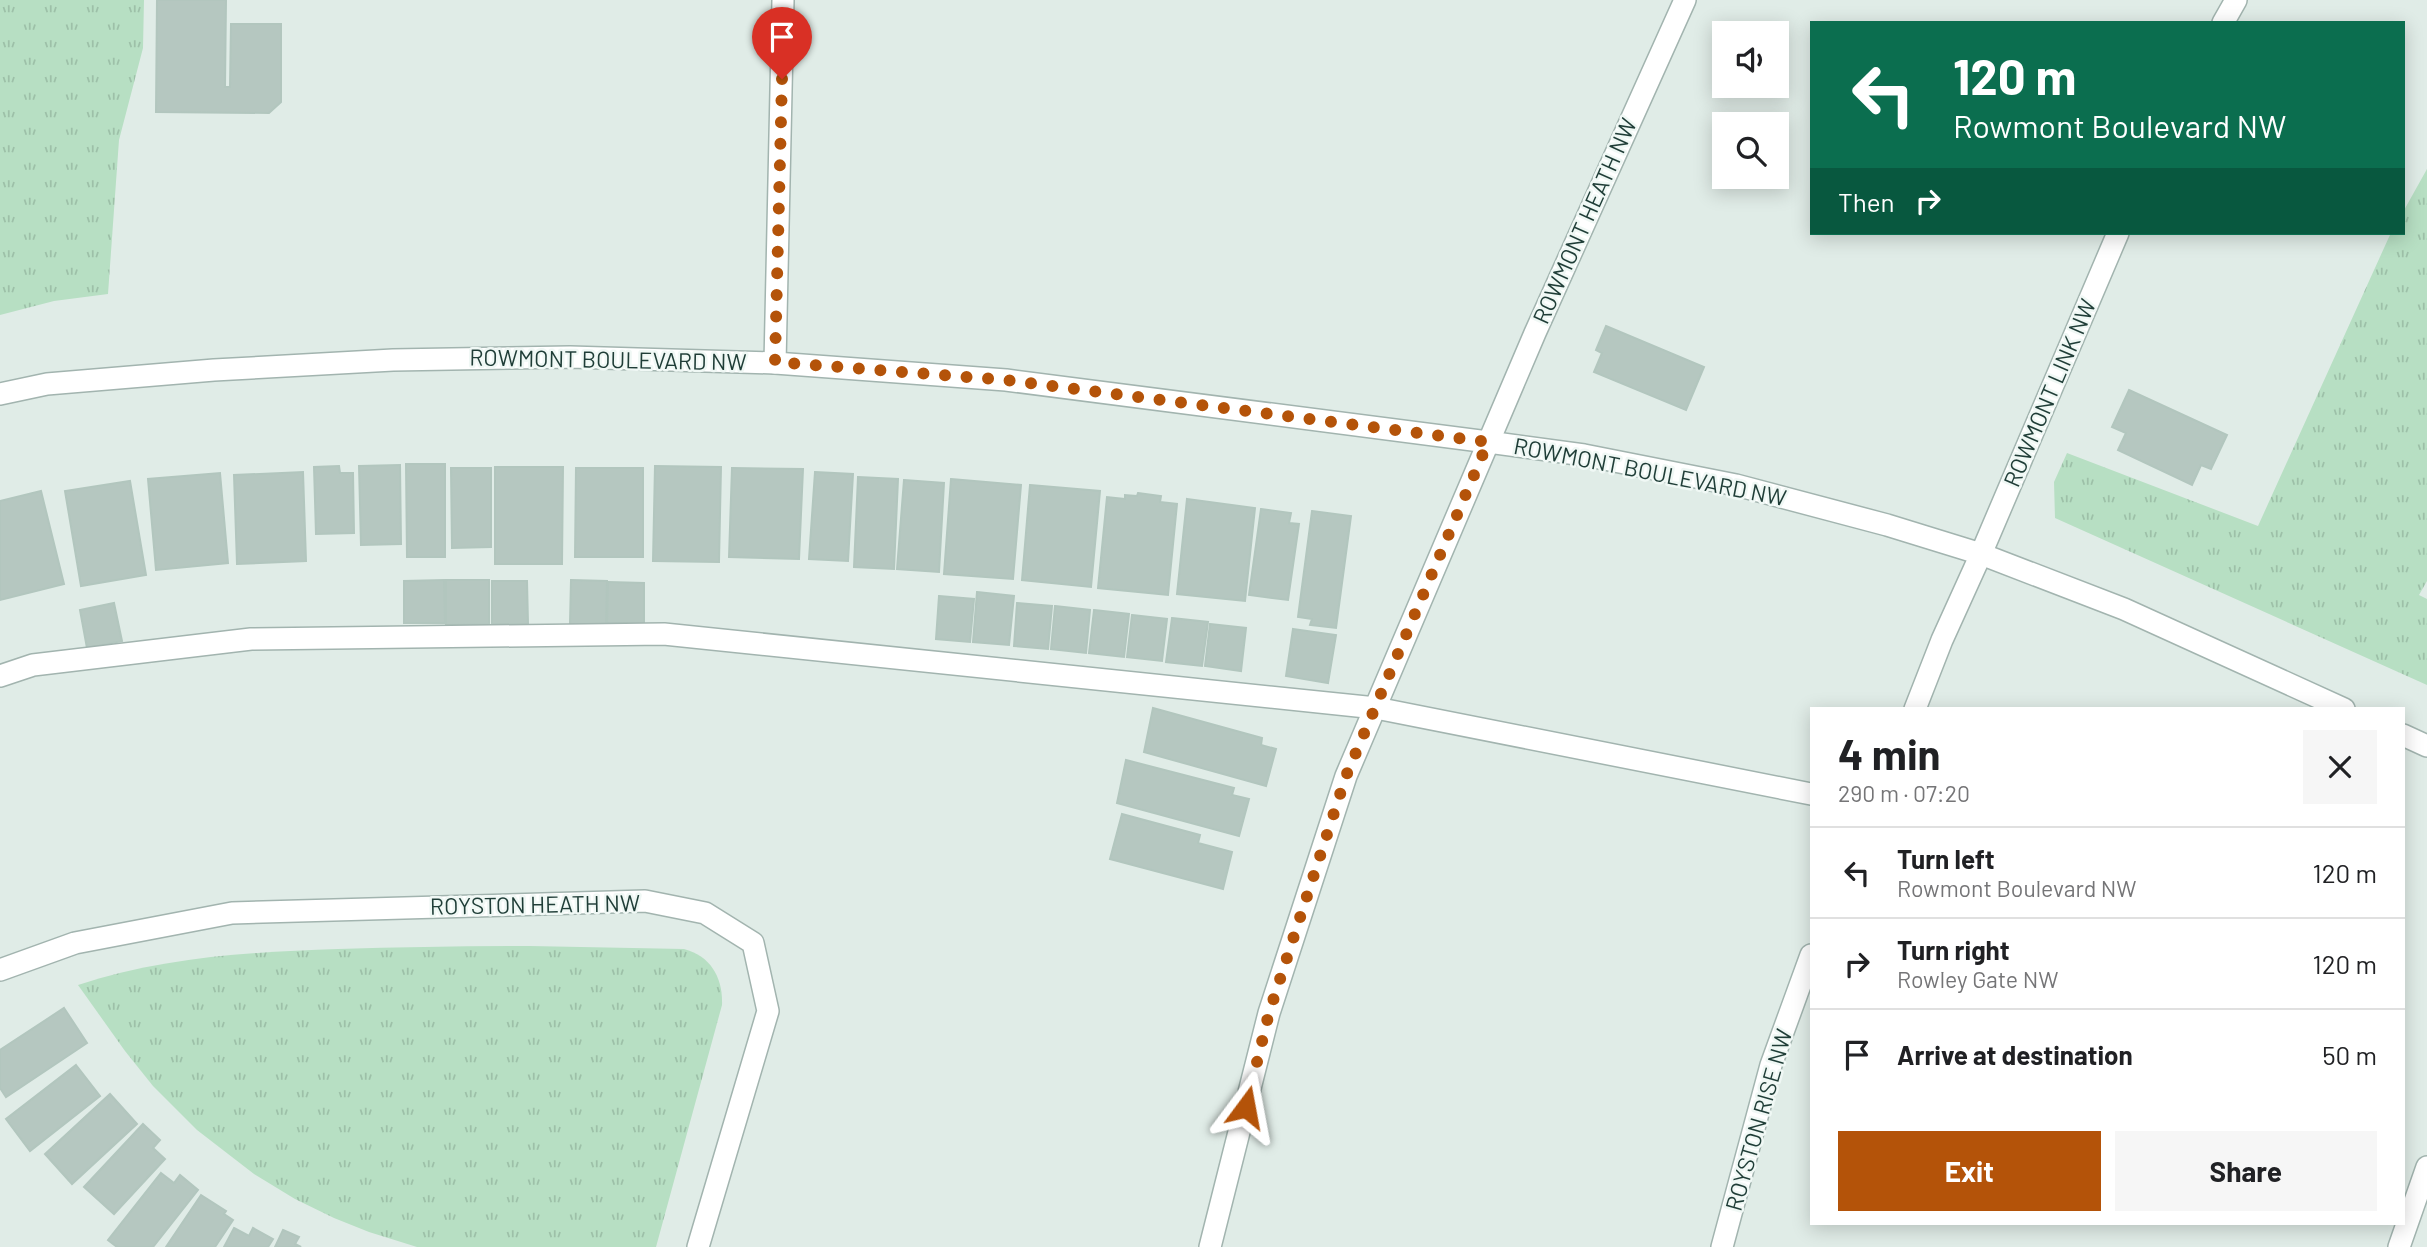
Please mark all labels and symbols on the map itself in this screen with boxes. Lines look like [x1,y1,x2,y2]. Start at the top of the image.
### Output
pin [752,7,812,79]
street label: ROWMONT HEATH NW [1526,113,1642,328]
street label: ROWMONT LINK NW [1997,294,2101,491]
street label: ROWMONT BOULEVARD NW [469,343,747,375]
street label: ROWMONT BOULEVARD NW [1511,431,1789,511]
street label: ROYSTON HEATH NW [430,888,640,920]
street label: ROYSTON RISE NW [1719,1025,1797,1214]
position arrow [1209,1070,1283,1144]

